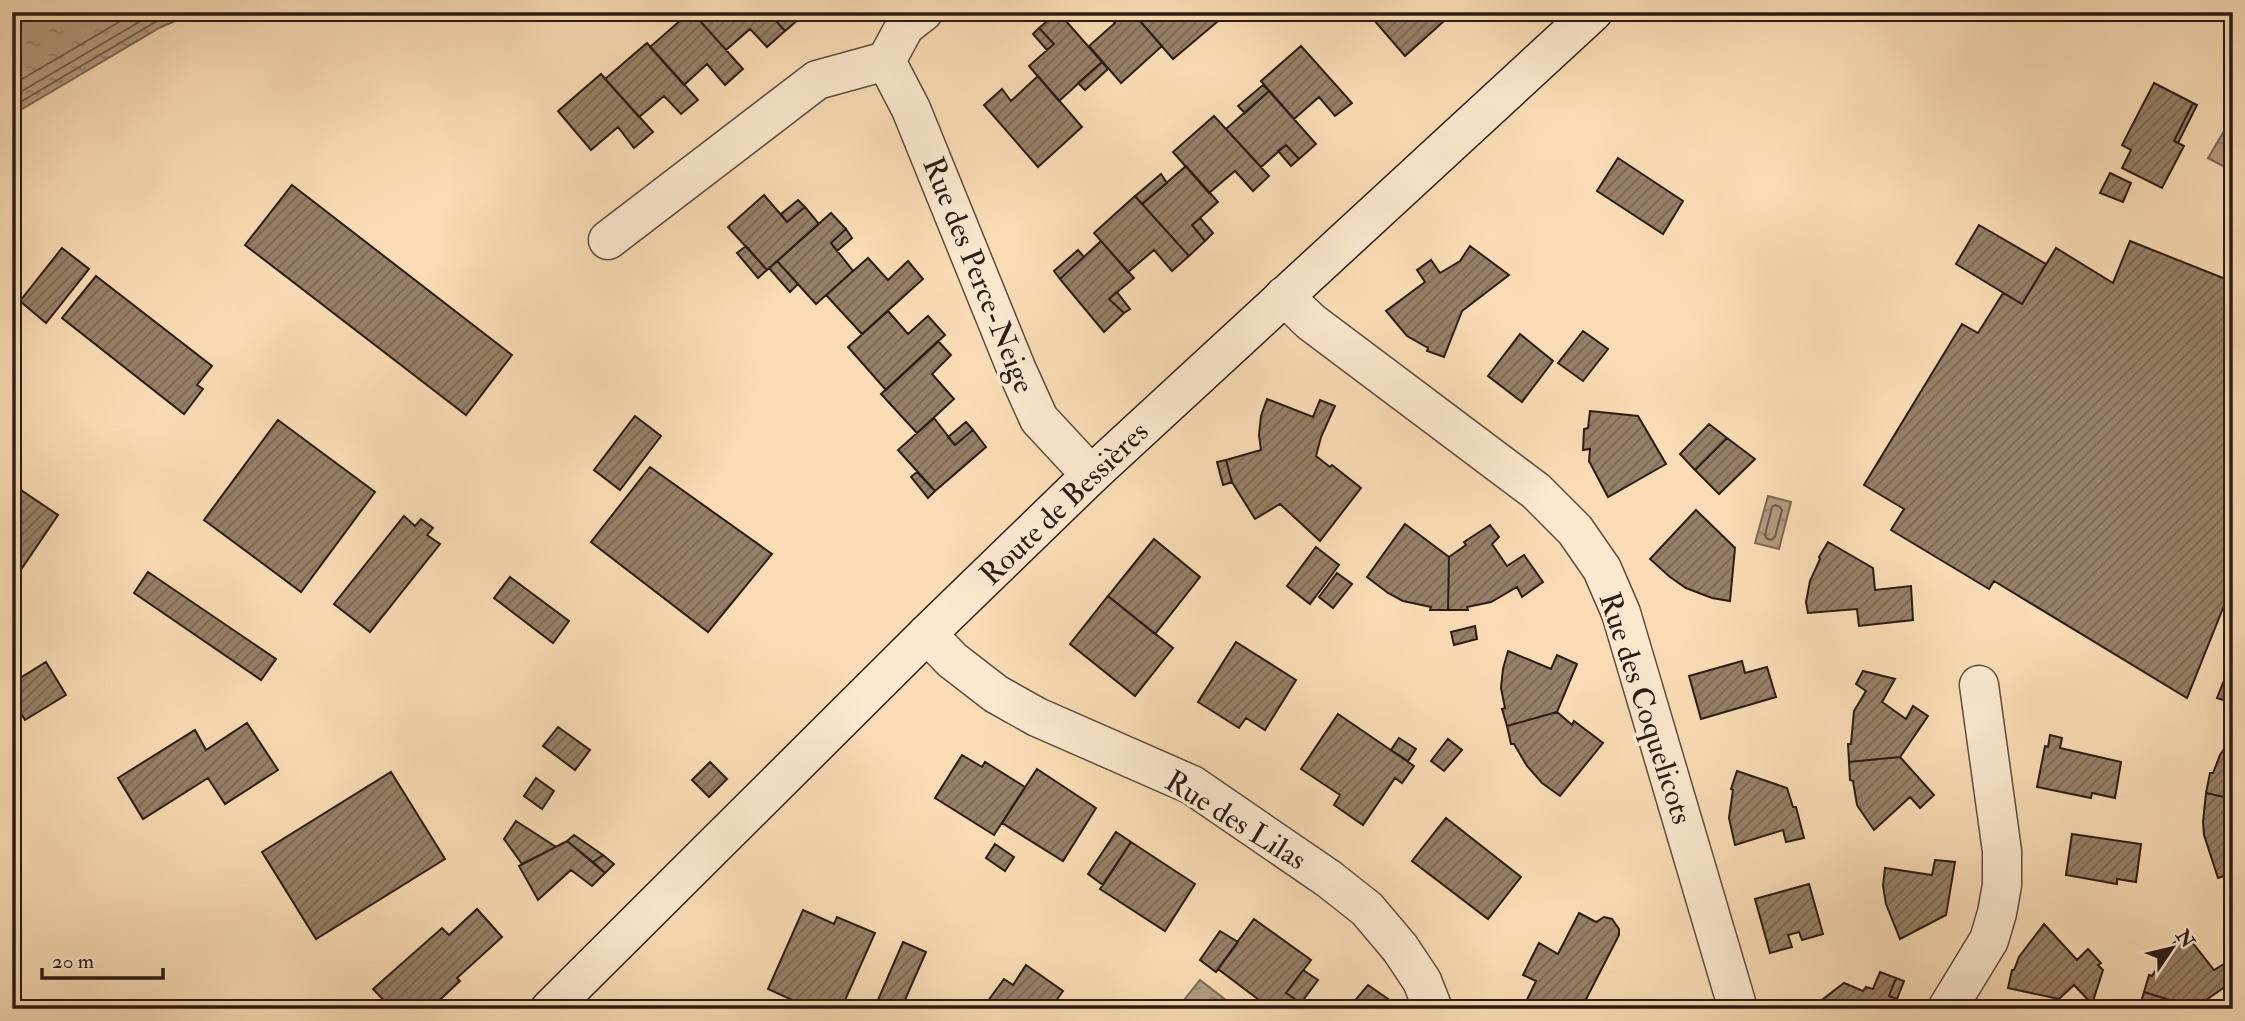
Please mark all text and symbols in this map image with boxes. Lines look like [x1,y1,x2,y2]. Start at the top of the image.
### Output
street label: Rue des Perce-Neige [914,152,1043,399]
street label: Route de Bessières [972,414,1156,593]
street label: Rue des Coquelicots [1591,588,1700,829]
street label: Rue des Lilas [1158,762,1313,878]
north arrow [2136,912,2206,982]
text: N [2170,924,2200,953]
scale bar [42,937,163,981]
text: 20 m [52,948,94,975]

